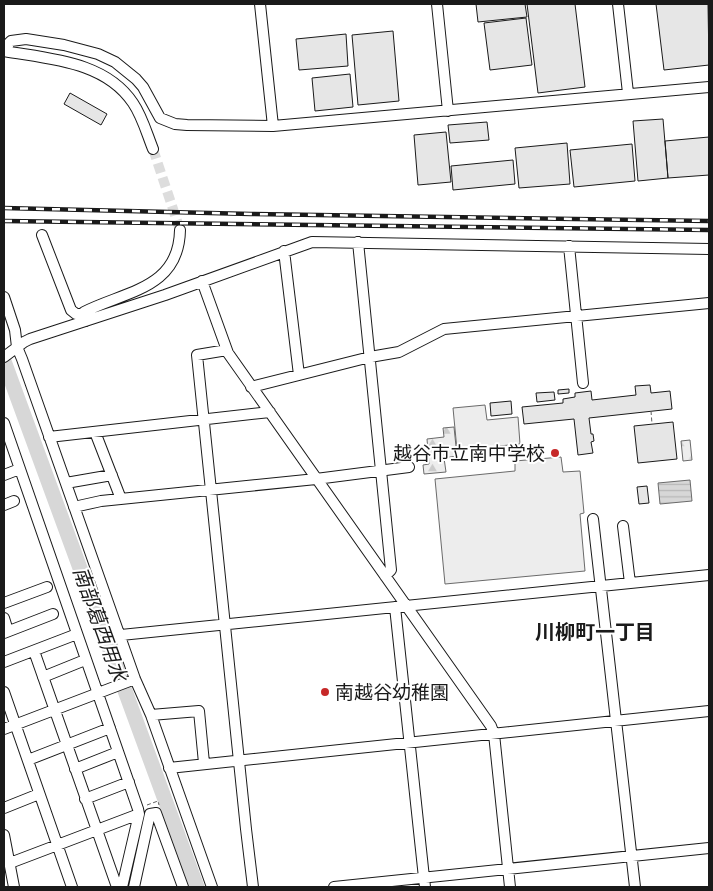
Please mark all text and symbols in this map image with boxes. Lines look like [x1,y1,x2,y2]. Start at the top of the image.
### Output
place label: 越谷市立南中学校 [393,442,545,465]
marker: 越谷市立南中学校 [549,447,561,459]
water label: 南部葛西用水 [68,564,132,686]
district label: 川柳町一丁目 [535,620,655,644]
place label: 南越谷幼稚園 [335,681,449,704]
marker: 南越谷幼稚園 [319,686,331,698]

